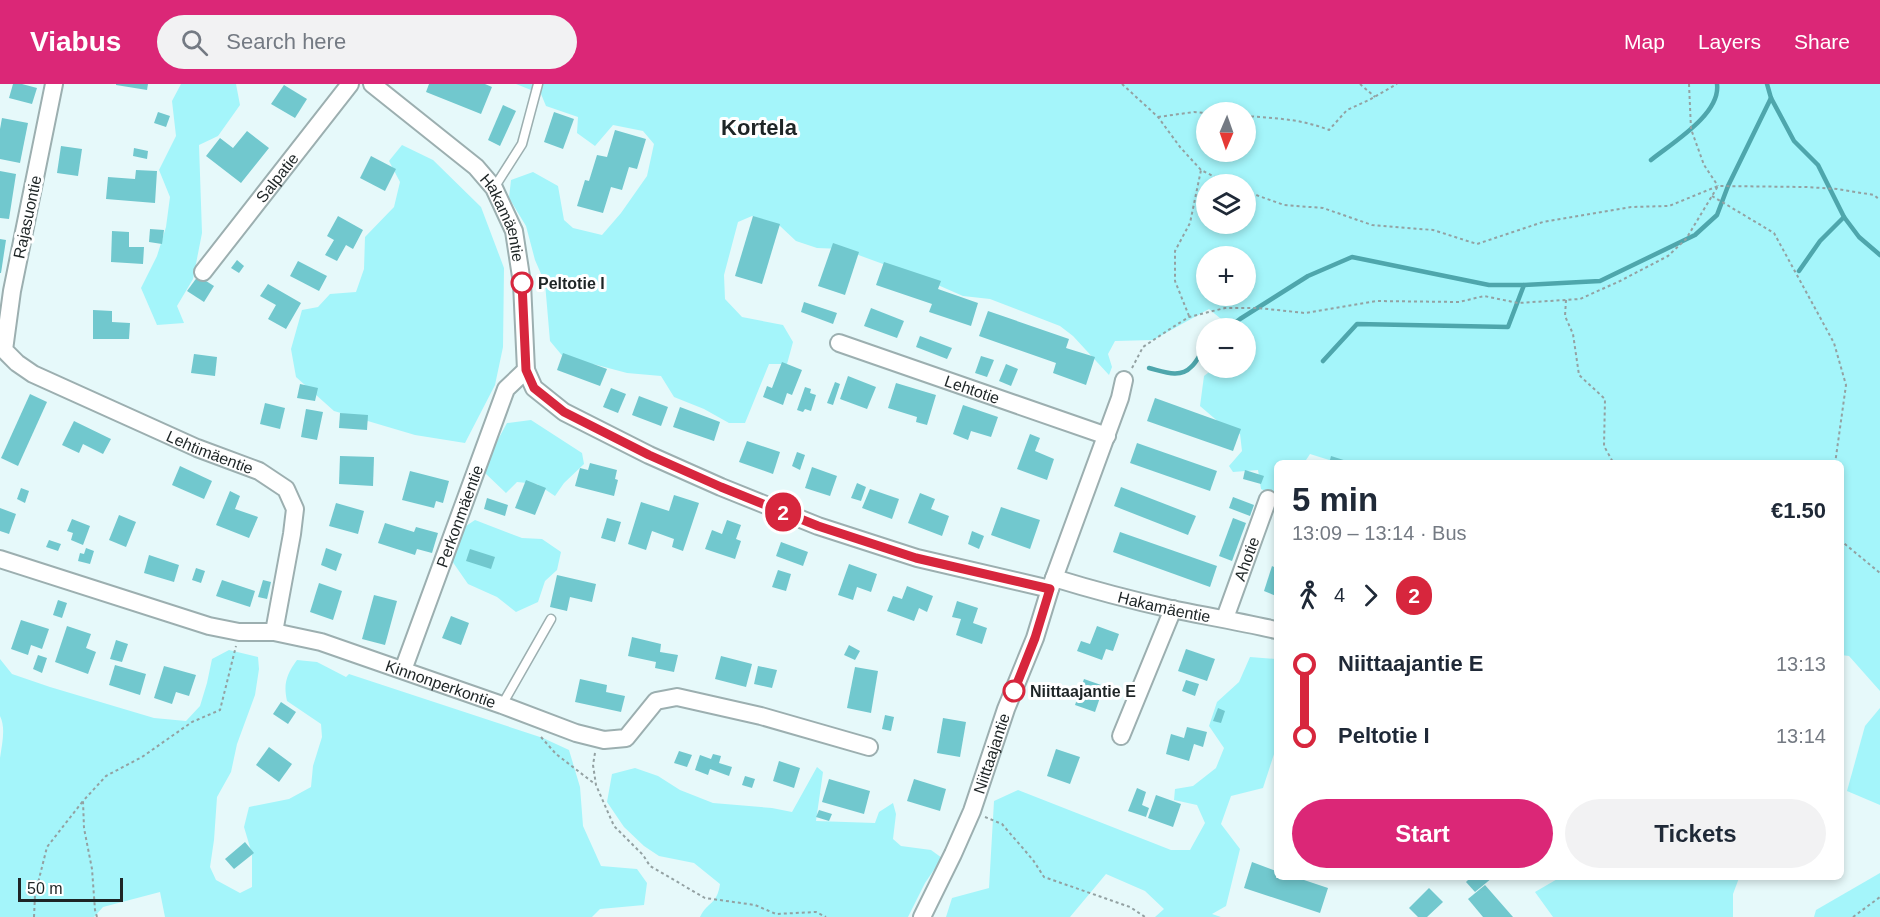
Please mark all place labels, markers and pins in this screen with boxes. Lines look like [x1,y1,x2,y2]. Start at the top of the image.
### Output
marker: Peltotie I [511,272,533,294]
place label: Peltotie I [538,275,605,292]
marker: Niittaajantie E [1003,680,1025,702]
place label: Niittaajantie E [1030,683,1136,700]

